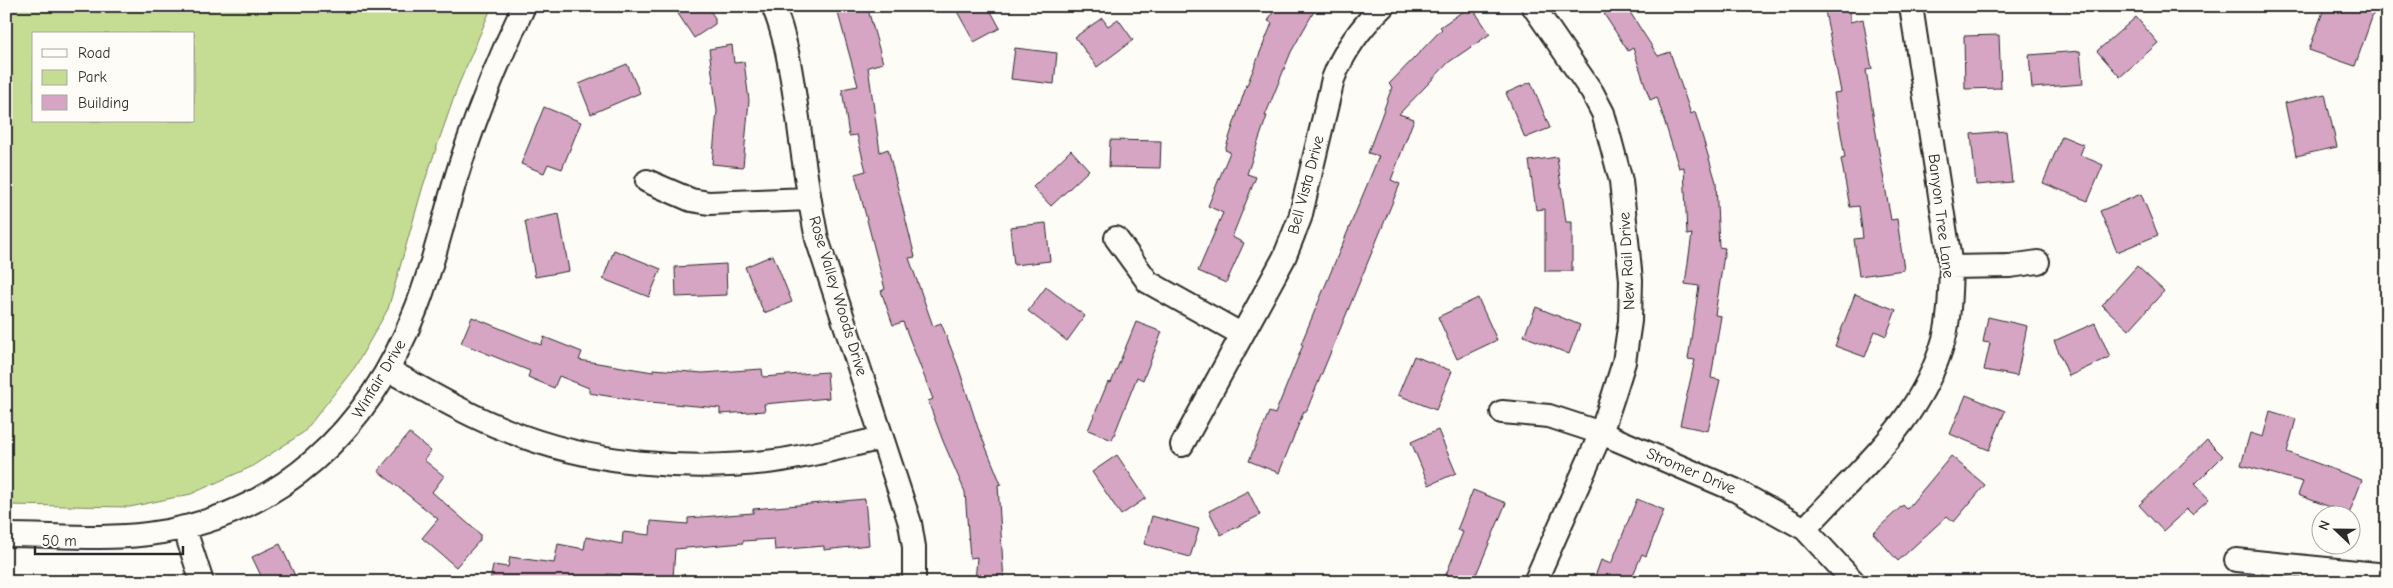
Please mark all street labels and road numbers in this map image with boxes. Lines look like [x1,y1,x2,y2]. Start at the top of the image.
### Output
street label: Bell Vista Drive [1284,134,1328,236]
street label: Banyon Tree Lane [1924,153,1958,279]
street label: New Rail Drive [1615,212,1639,310]
street label: Rose Valley Woods Drive [805,214,871,378]
street label: Winfair Drive [348,336,410,422]
street label: Stromer Drive [1644,444,1738,498]

